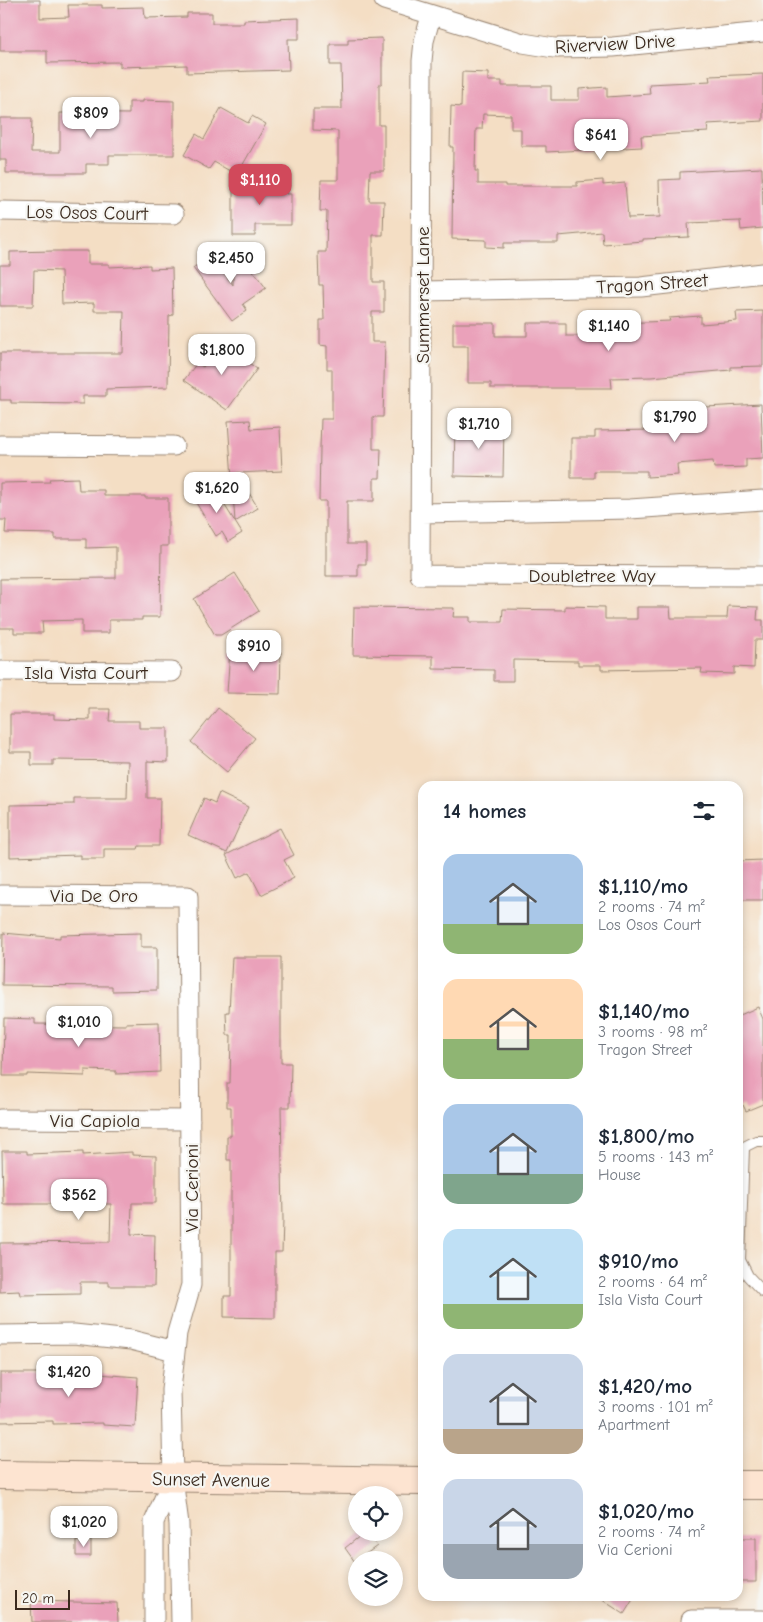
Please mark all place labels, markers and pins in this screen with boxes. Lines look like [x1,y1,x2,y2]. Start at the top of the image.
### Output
pin: $809 [61,96,121,139]
pin: $641 [571,119,631,161]
pin: $1,110 [219,164,301,206]
pin: $2,450 [190,242,272,284]
pin: $1,140 [568,310,650,352]
pin: $1,800 [181,334,263,376]
pin: $1,790 [634,400,716,443]
pin: $1,710 [438,408,520,450]
pin: $1,620 [176,472,258,514]
pin: $910 [224,630,284,672]
pin: $1,010 [38,1006,120,1048]
pin: $562 [49,1178,109,1221]
pin: $1,420 [28,1356,110,1398]
pin: $1,020 [43,1506,125,1548]

